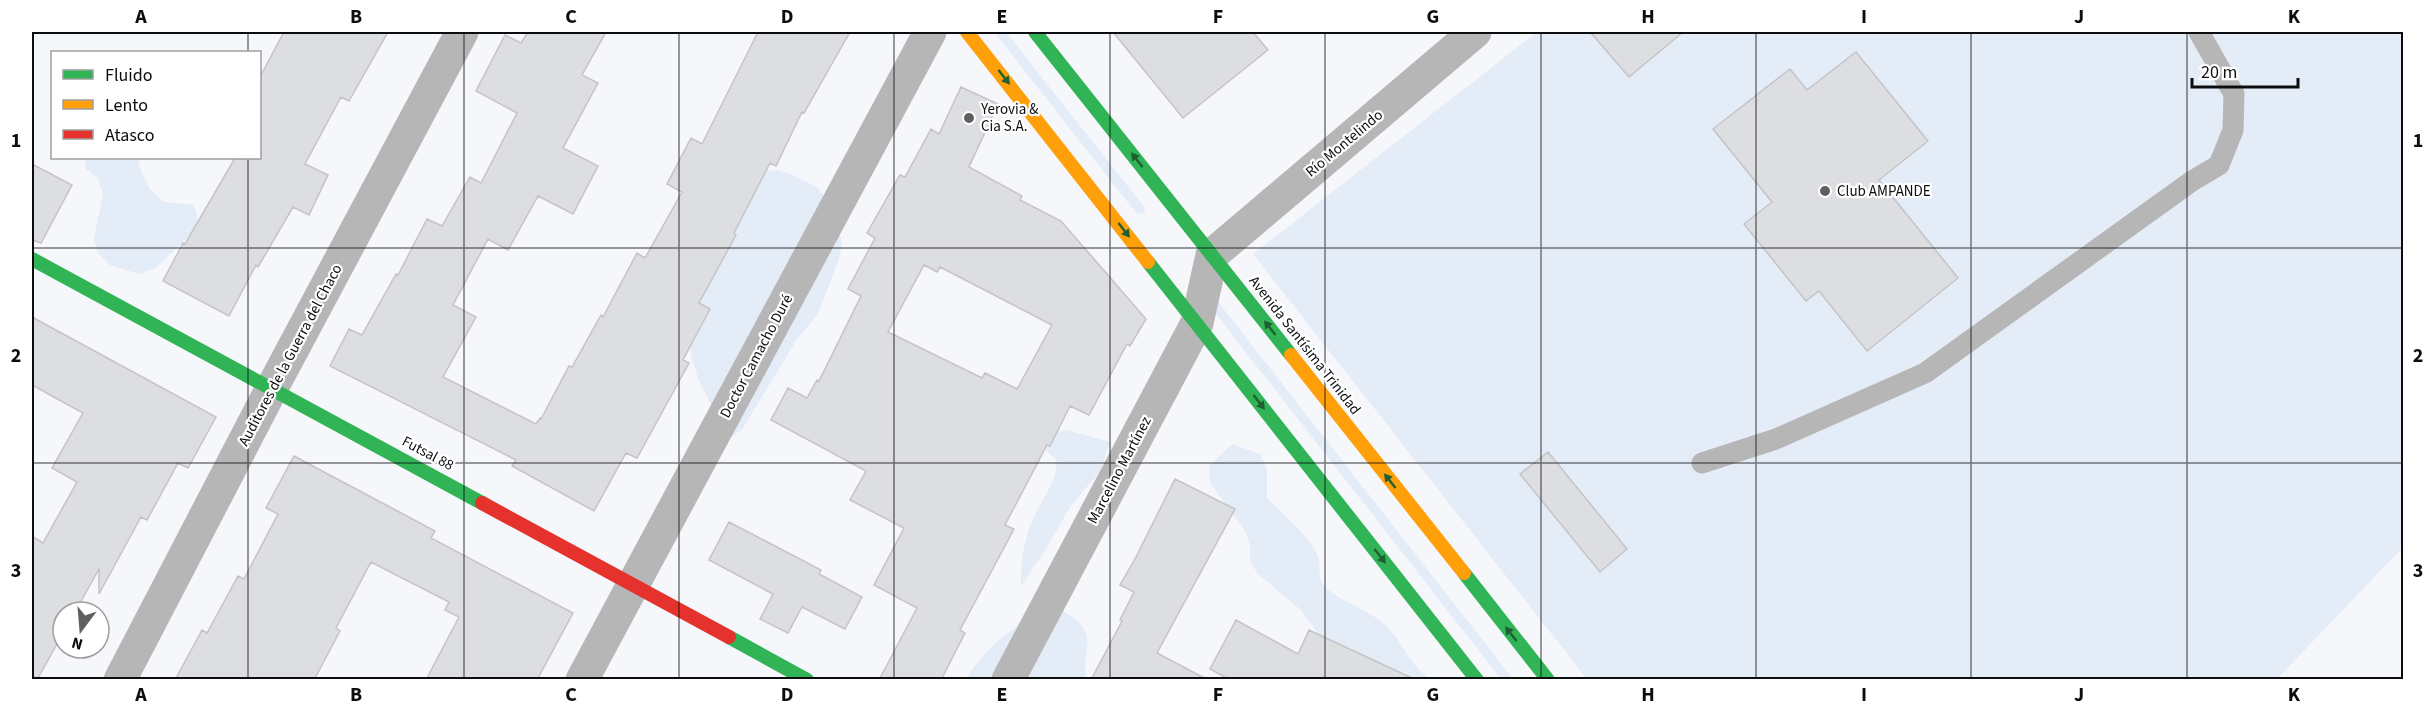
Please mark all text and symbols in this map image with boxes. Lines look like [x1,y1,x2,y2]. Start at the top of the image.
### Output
text: A [134,3,147,31]
text: B [350,3,362,31]
text: C [565,3,577,31]
text: D [781,3,793,31]
text: E [997,3,1007,31]
text: F [1213,3,1223,31]
text: G [1427,3,1439,31]
text: H [1641,3,1655,31]
text: I [1861,3,1867,31]
text: J [2074,3,2084,31]
text: K [2288,3,2301,31]
legend [51,51,261,159]
scale bar [2192,51,2298,89]
text: 20 m [2201,60,2237,85]
text: Fluido [105,63,152,88]
one-way arrow [997,70,1009,85]
text: Lento [105,93,148,118]
place label: Yerovia & Cia S.A. [980,99,1039,137]
street label: Río Montelindo [1301,105,1387,182]
marker: Yerovia & Cia S.A. [962,111,976,125]
text: Atasco [105,123,154,148]
text: 1 [11,127,21,155]
text: 1 [2413,127,2423,155]
one-way arrow [1130,152,1143,168]
place label: Club AMPANDE [1837,181,1931,202]
marker: Club AMPANDE [1818,184,1832,198]
one-way arrow [1118,223,1130,238]
street label: Auditores de la Guerra del Chaco [233,261,347,450]
street label: Avenida Santísima Trinidad [1244,271,1366,419]
street label: Doctor Camacho Duré [715,291,798,422]
one-way arrow [1264,320,1276,335]
text: 2 [11,342,21,370]
text: 2 [2413,342,2423,370]
one-way arrow [1253,394,1266,410]
street label: Marcelino Martínez [1082,413,1157,528]
street label: Futsal 88 [398,431,457,476]
one-way arrow [1385,473,1397,488]
one-way arrow [1373,548,1385,563]
text: 3 [11,557,21,585]
text: 3 [2413,557,2423,585]
north arrow [51,600,111,660]
one-way arrow [1506,626,1518,641]
text: N [69,631,85,655]
text: A [134,681,147,709]
text: B [350,681,362,709]
text: C [565,681,577,709]
text: D [781,681,793,709]
text: E [997,681,1007,709]
text: F [1213,681,1223,709]
text: G [1427,681,1439,709]
text: H [1641,681,1655,709]
text: I [1861,681,1867,709]
text: J [2074,681,2084,709]
text: K [2288,681,2301,709]

